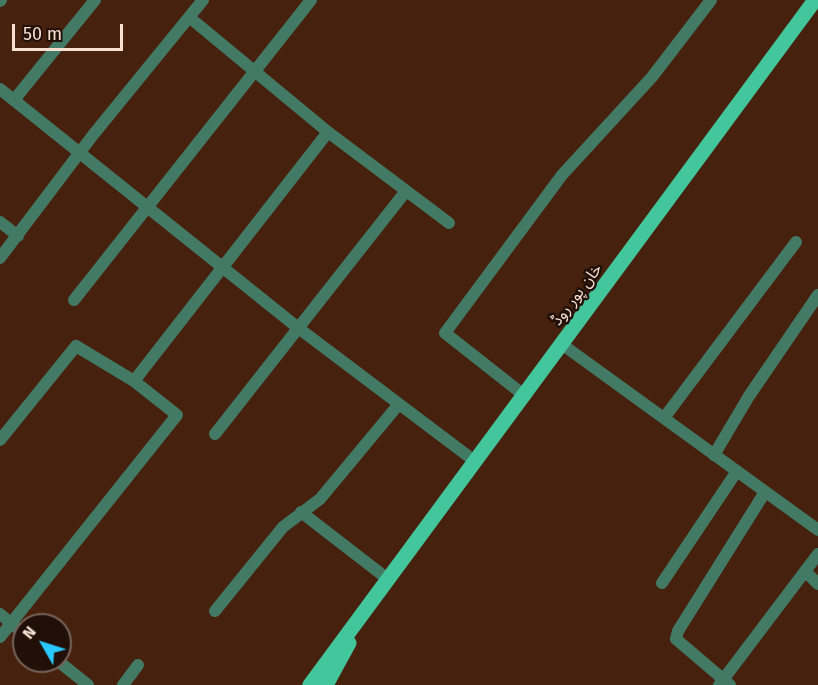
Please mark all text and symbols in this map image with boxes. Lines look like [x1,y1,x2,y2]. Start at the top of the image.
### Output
scale bar [15,12,126,50]
text: 50 m [23,23,62,45]
street label: خان پور روڈ [548,260,606,330]
north arrow [12,613,72,673]
text: N [18,623,40,643]

